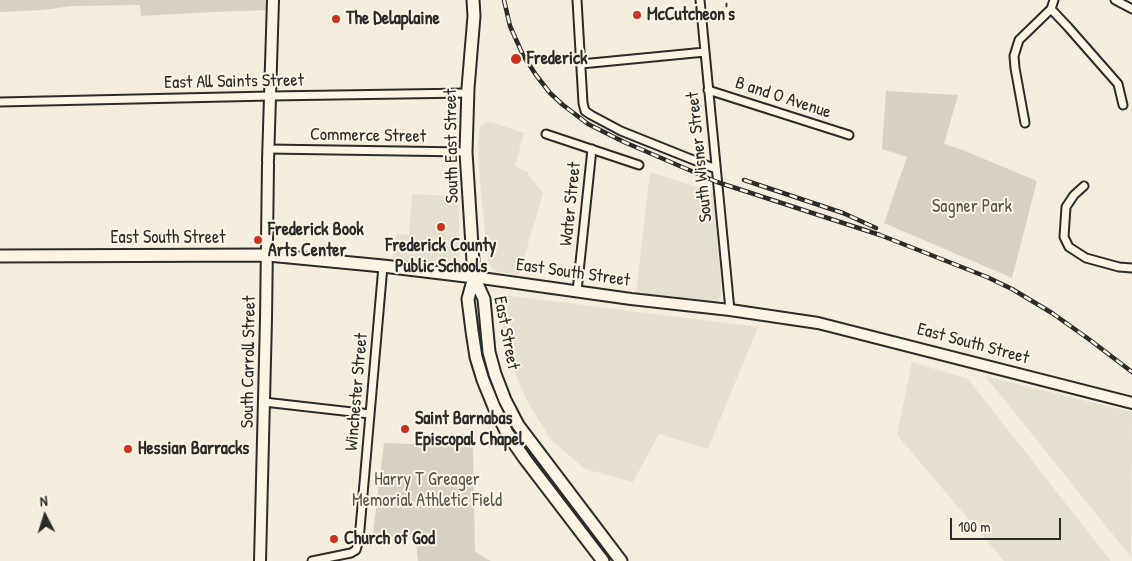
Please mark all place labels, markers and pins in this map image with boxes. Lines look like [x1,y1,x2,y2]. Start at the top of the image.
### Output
place label: McCutcheon's [647,4,735,26]
place label: The Delaplaine [346,8,440,30]
marker: McCutcheon's [631,9,643,21]
marker: The Delaplaine [330,13,342,25]
place label: Frederick [527,48,587,70]
marker: Frederick [509,52,523,66]
place label: Frederick Book Arts Center [268,219,364,262]
marker: Frederick County Public Schools [435,221,447,233]
marker: Frederick Book Arts Center [252,234,264,246]
place label: Frederick County Public Schools [386,235,496,278]
place label: Saint Barnabas Episcopal Chapel [415,408,524,450]
marker: Saint Barnabas Episcopal Chapel [399,423,411,435]
place label: Hessian Barracks [138,438,249,460]
marker: Hessian Barracks [122,443,134,455]
place label: Church of God [344,528,435,550]
marker: Church of God [328,533,340,545]

